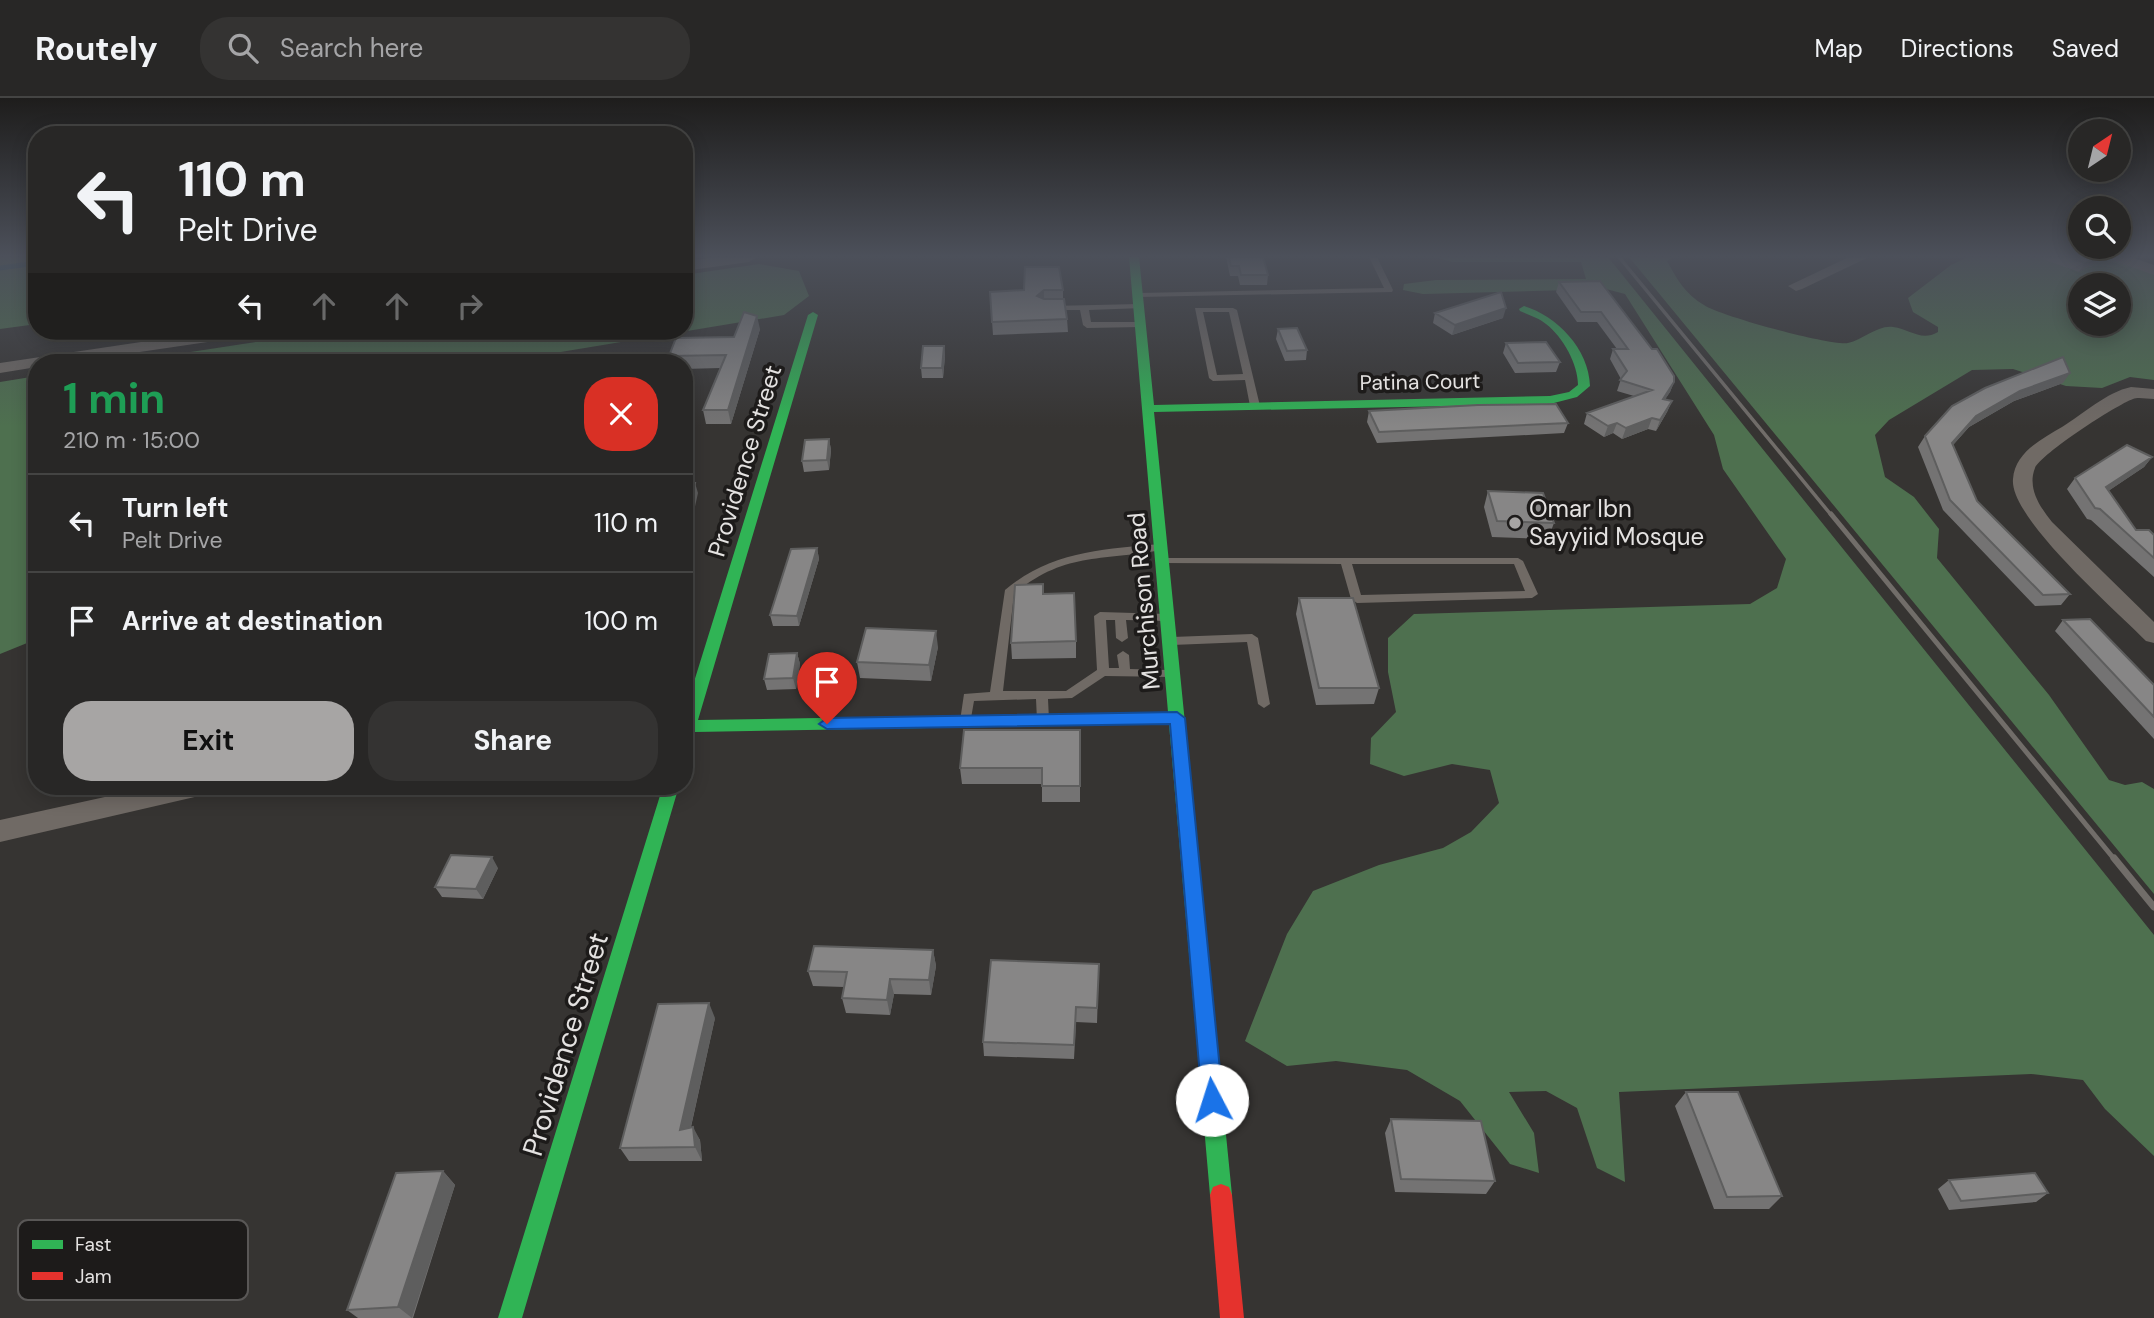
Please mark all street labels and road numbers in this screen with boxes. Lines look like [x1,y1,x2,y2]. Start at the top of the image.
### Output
street label: Providence Street [701,361,788,560]
street label: Patina Court [1359,367,1481,397]
street label: Murchison Road [1120,511,1167,691]
street label: Providence Street [514,928,617,1160]

